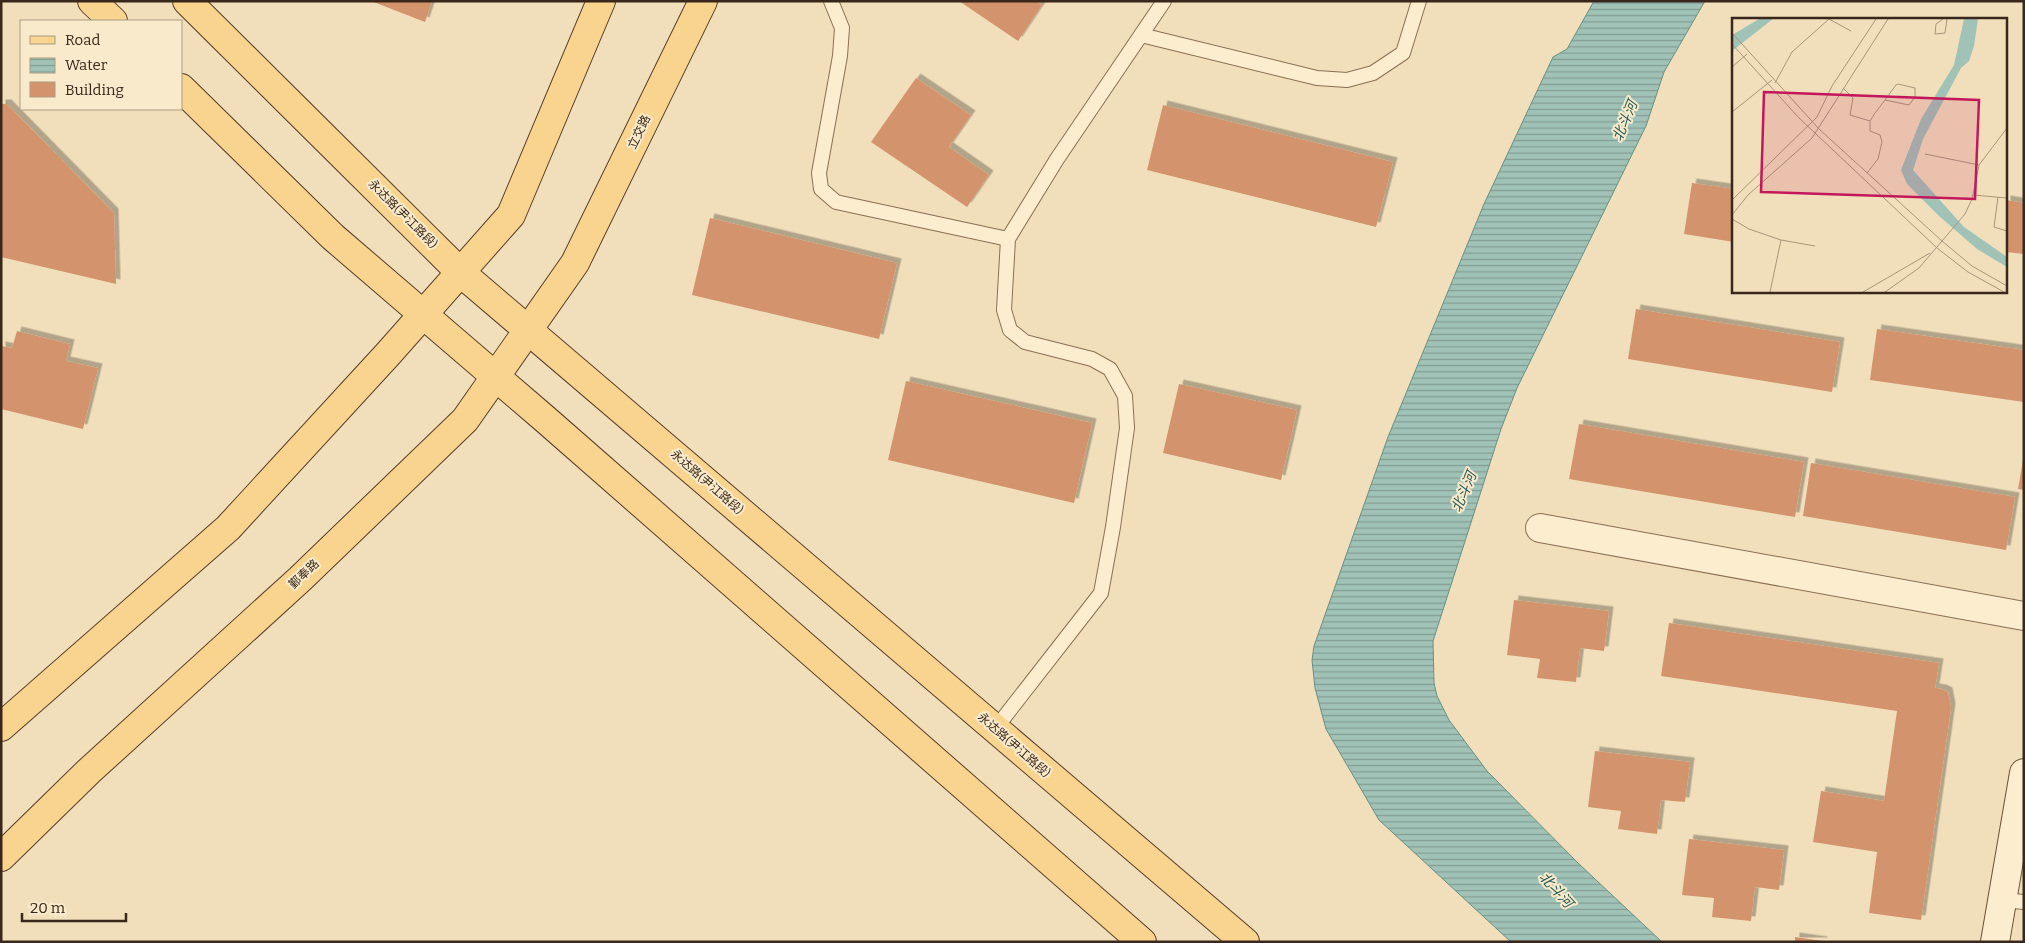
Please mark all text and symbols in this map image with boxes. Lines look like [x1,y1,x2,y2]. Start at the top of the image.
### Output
inset map [1732,18,2008,292]
legend [20,20,182,110]
text: Road [65,31,100,49]
text: Water [65,56,108,74]
text: Building [65,81,124,99]
water label: 北斗河 [1609,96,1642,144]
street label: 立交路 [625,113,653,151]
street label: 永达路(尹江路段) [366,176,441,251]
street label: 永达路(尹江路段) [668,446,747,517]
water label: 北斗河 [1448,467,1481,515]
street label: 鄞奉路 [286,557,322,591]
street label: 永达路(尹江路段) [975,709,1054,780]
water label: 北斗河 [1536,869,1578,914]
scale bar [22,890,126,922]
text: 20 m [30,899,66,917]

